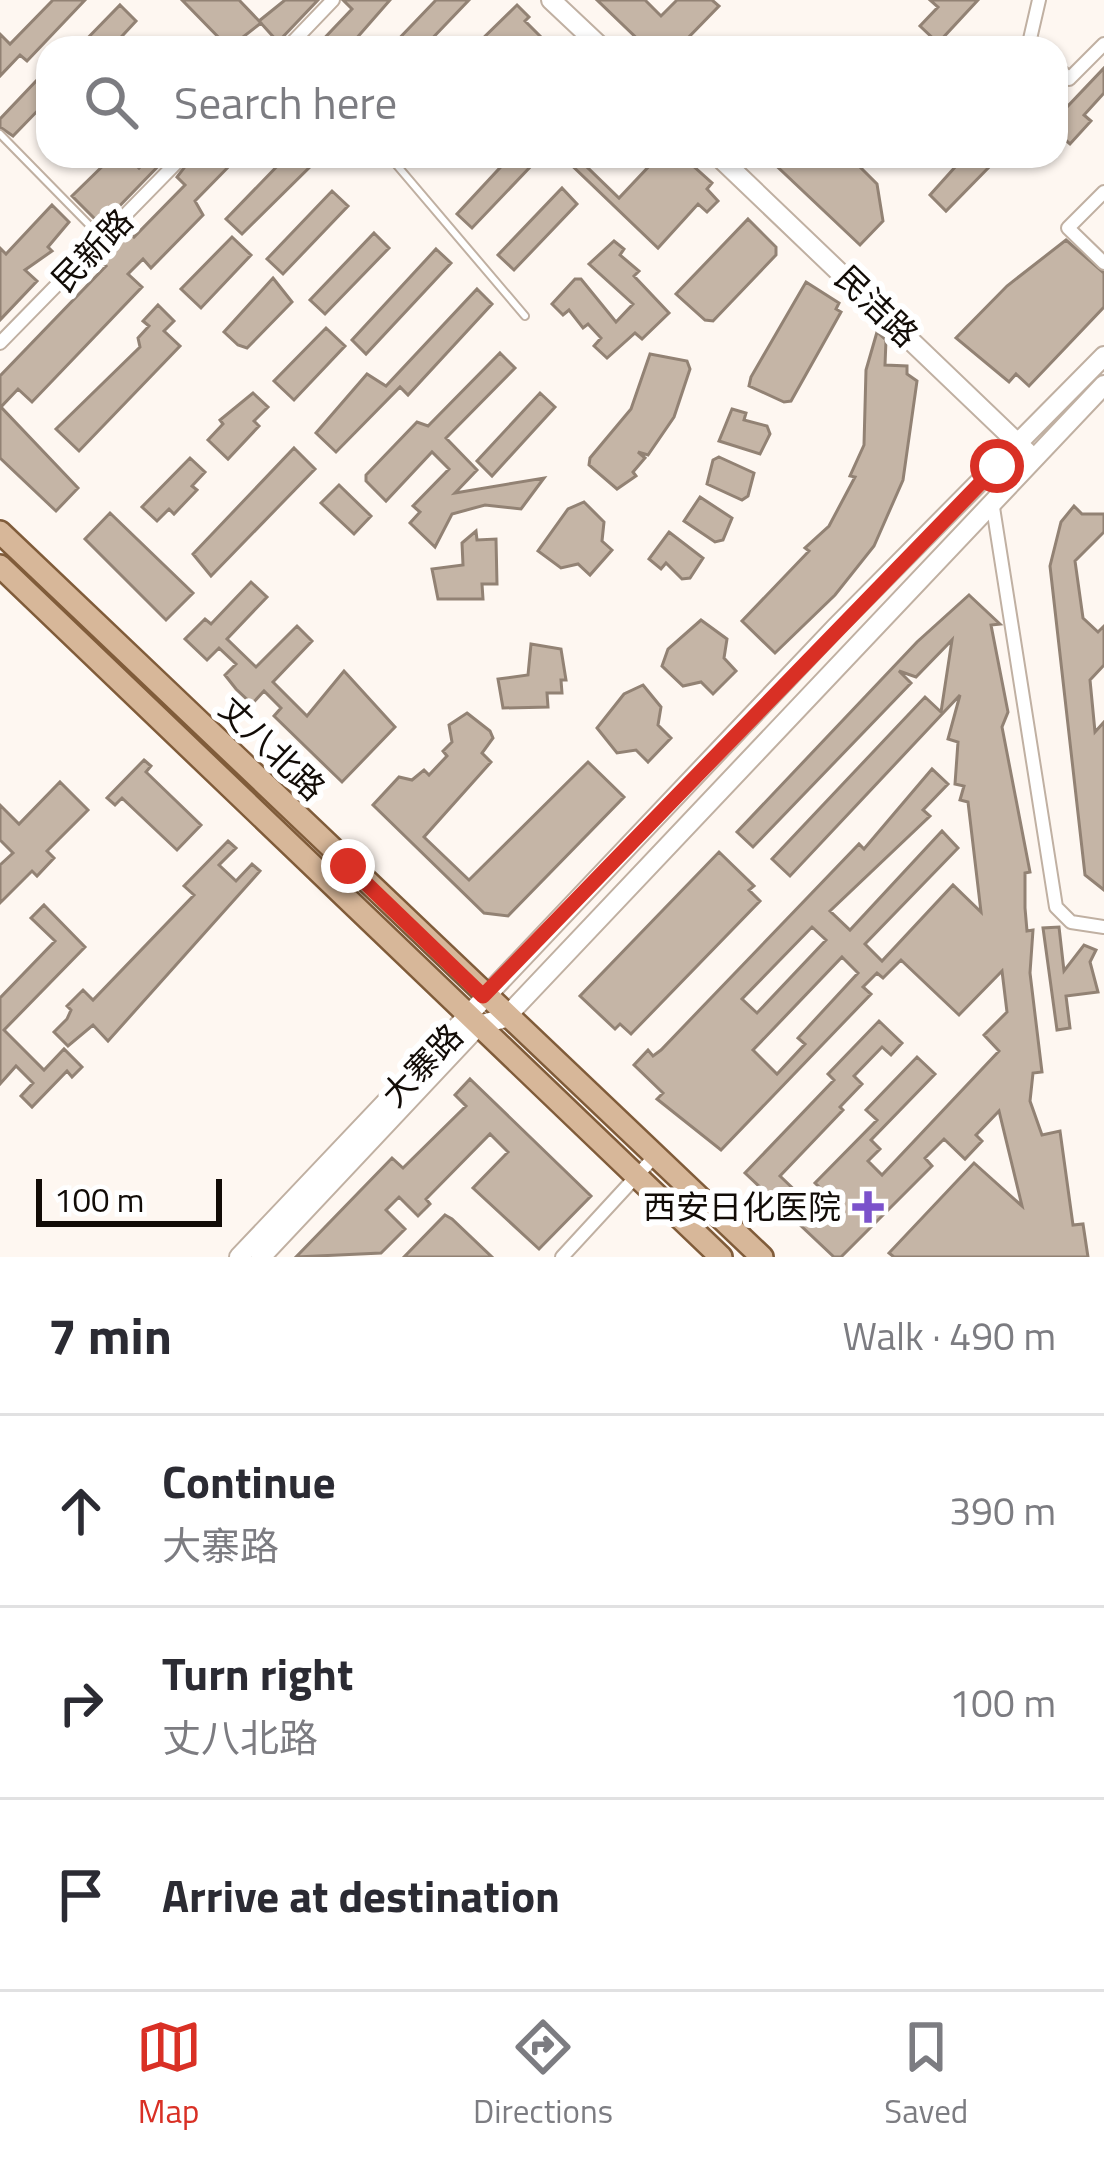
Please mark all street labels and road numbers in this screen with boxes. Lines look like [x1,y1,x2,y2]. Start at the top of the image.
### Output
street label: 民新路 [40,197,144,303]
street label: 民洁路 [824,254,930,358]
street label: 丈八北路 [207,684,337,812]
street label: 大寨路 [370,1012,474,1118]

